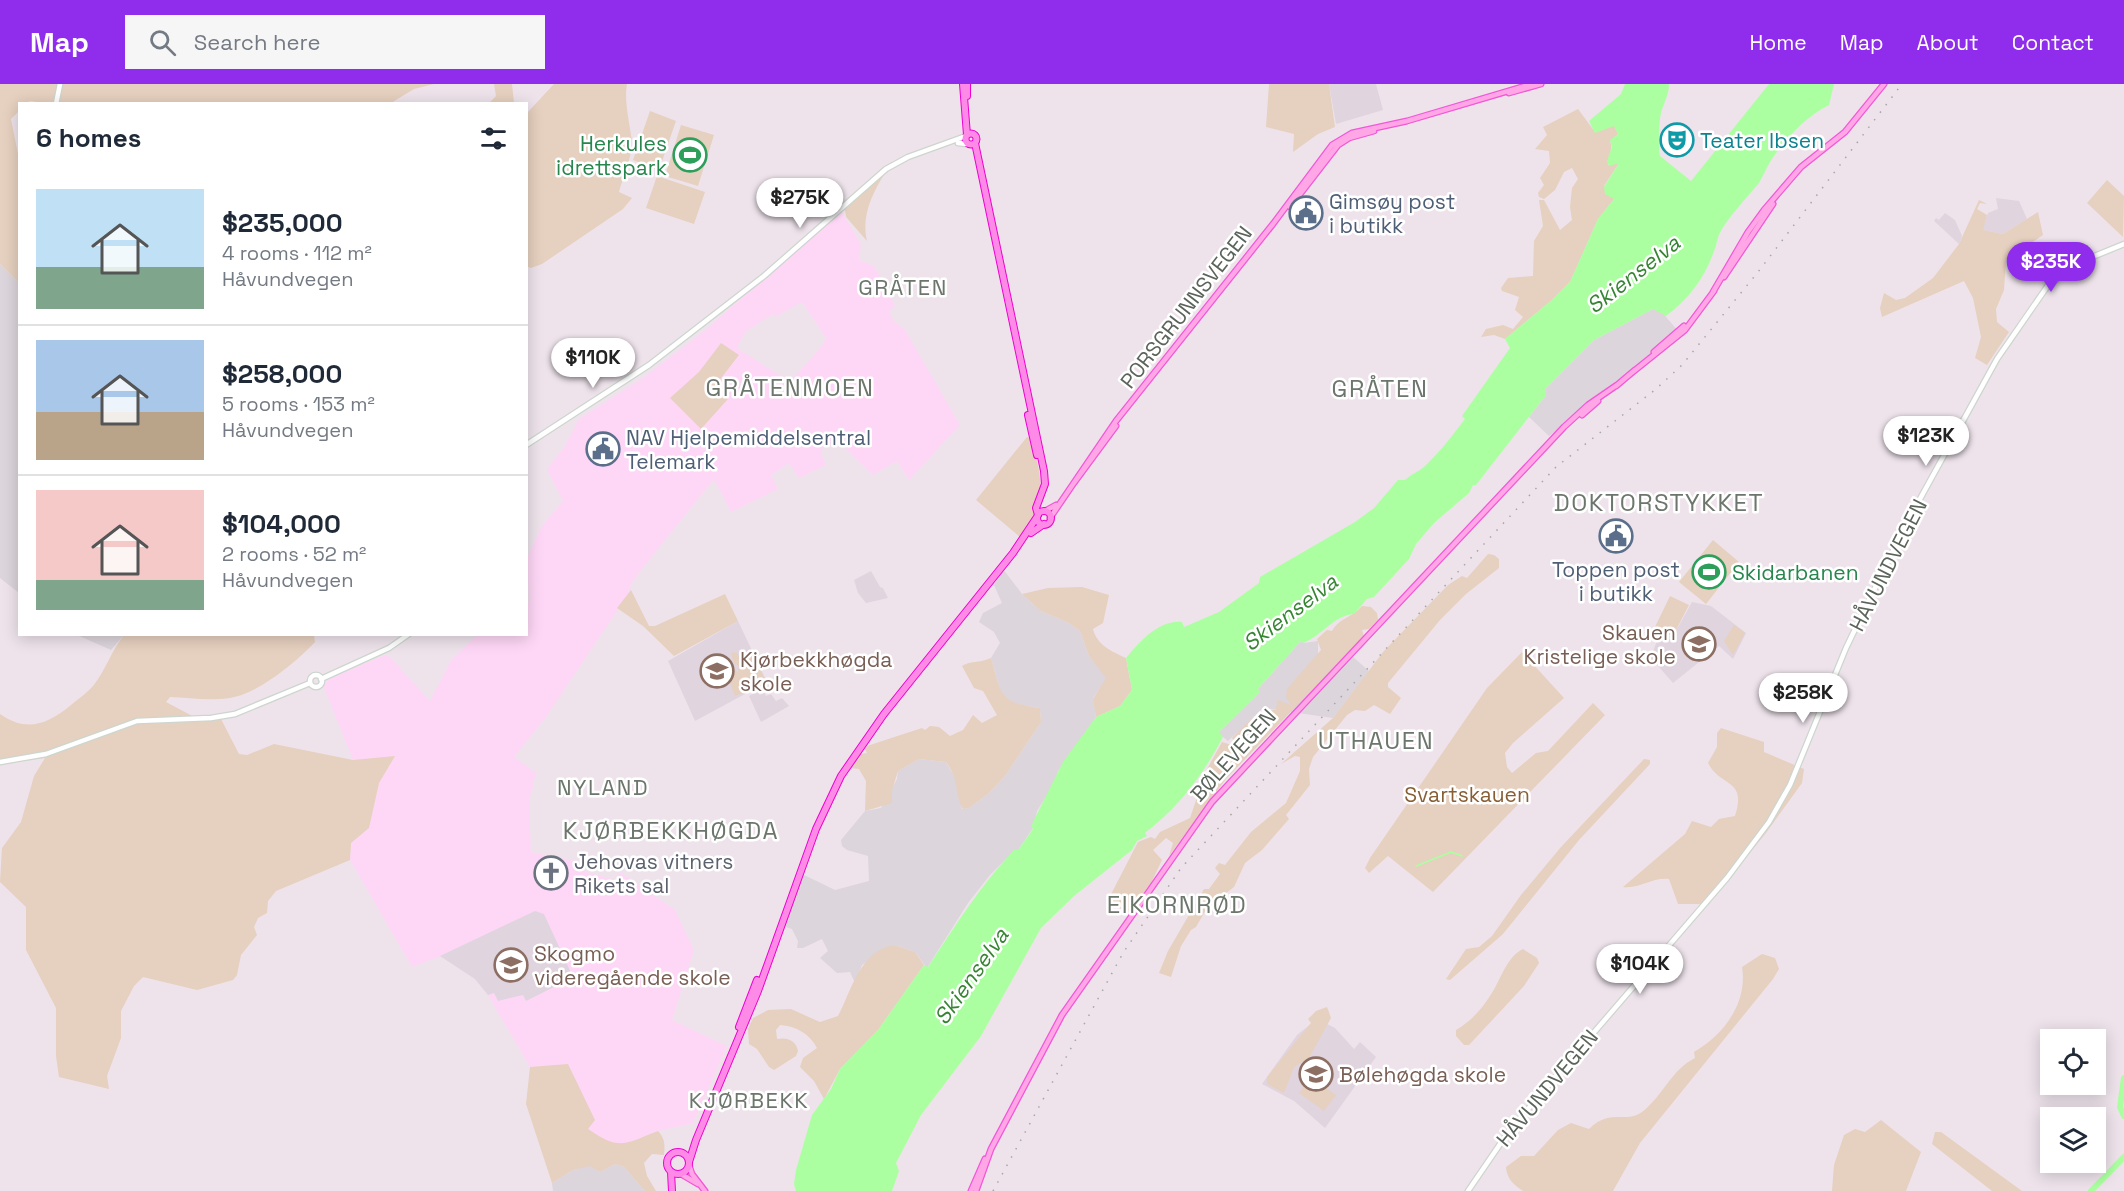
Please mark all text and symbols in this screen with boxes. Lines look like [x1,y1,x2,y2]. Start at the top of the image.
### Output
search box [125,15,545,69]
text: Map [30,24,89,60]
icon: search [146,26,179,59]
text: Search here [194,28,321,56]
text: Home [1749,29,1807,56]
text: Map [1840,29,1884,56]
text: About [1917,29,1979,56]
text: Contact [2012,29,2094,56]
text: 6 homes [36,121,141,155]
icon: filters [477,122,510,155]
theatre icon: Teater Ibsen [1659,122,1695,158]
place label: Teater Ibsen [1700,127,1824,154]
place label: Herkules idrettspark [556,130,667,181]
sports icon: Herkules idrettspark [672,137,708,173]
pin: $275K [758,178,842,229]
text: $275K [770,184,830,210]
place label: Gimsøy post i butikk [1329,188,1455,239]
public building icon: Gimsøy post i butikk [1288,195,1324,231]
text: $235,000 [222,206,342,240]
icon: home [84,213,156,285]
street label: PORSGRUNNSVEGEN [1114,220,1258,394]
water label: Skienselva [1580,228,1686,319]
text: 4 rooms · 112 m² [222,240,372,266]
pin: $235K [2009,242,2093,293]
text: $235K [2021,248,2081,274]
text: Håvundvegen [222,266,353,292]
district label: GRÅTEN [858,273,948,301]
pin: $110K [551,338,635,389]
text: $110K [565,344,621,370]
text: $258,000 [222,357,342,391]
icon: home [84,364,156,436]
district label: GRÅTENMOEN [705,372,875,403]
district label: GRÅTEN [1332,373,1428,404]
text: 5 rooms · 153 m² [222,391,375,417]
pin: $123K [1884,416,1968,467]
text: Håvundvegen [222,417,353,443]
text: $123K [1897,422,1955,448]
place label: NAV Hjelpemiddelsentral Telemark [626,424,871,475]
public building icon: NAV Hjelpemiddelsentral Telemark [585,431,621,467]
district label: DOKTORSTYKKET [1554,487,1764,518]
street label: HÅVUNDVEGEN [1843,494,1933,636]
text: $104,000 [222,507,341,541]
icon: home [84,514,156,586]
public building icon: Toppen post i butikk [1598,518,1634,554]
text: 2 rooms · 52 m² [222,541,366,567]
sports icon: Skidarbanen [1691,554,1727,590]
place label: Toppen post i butikk [1552,556,1680,607]
place label: Skidarbanen [1732,559,1859,586]
text: Håvundvegen [222,567,353,593]
water label: Skienselva [1237,567,1343,657]
place label: Skauen Kristelige skole [1524,619,1676,670]
school or university icon: Skauen Kristelige skole [1681,626,1717,662]
place label: Kjørbekkhøgda skole [740,646,892,697]
school or university icon: Kjørbekkhøgda skole [699,653,735,689]
pin: $258K [1761,673,1845,724]
text: $258K [1773,679,1833,705]
street label: BØLEVEGEN [1184,703,1282,807]
district label: UTHAUEN [1318,725,1434,756]
district label: NYLAND [557,773,649,801]
park label: Svartskauen [1404,781,1530,808]
district label: KJØRBEKKHØGDA [563,815,779,846]
place label: Jehovas vitners Rikets sal [574,848,733,899]
church icon: Jehovas vitners Rikets sal [533,855,569,891]
district label: EIKORNRØD [1107,889,1247,920]
water label: Skienselva [928,922,1015,1030]
place label: Skogmo videregående skole [534,940,731,991]
pin: $104K [1598,944,1682,995]
school or university icon: Skogmo videregående skole [493,947,529,983]
text: $104K [1610,950,1670,976]
street label: HÅVUNDVEGEN [1490,1024,1604,1152]
map controls [2040,1029,2106,1173]
button: locate [2040,1029,2106,1095]
school or university icon: Bølehøgda skole [1298,1056,1334,1092]
place label: Bølehøgda skole [1339,1061,1506,1088]
district label: KJØRBEKK [689,1086,809,1114]
button: layers [2040,1107,2106,1173]

